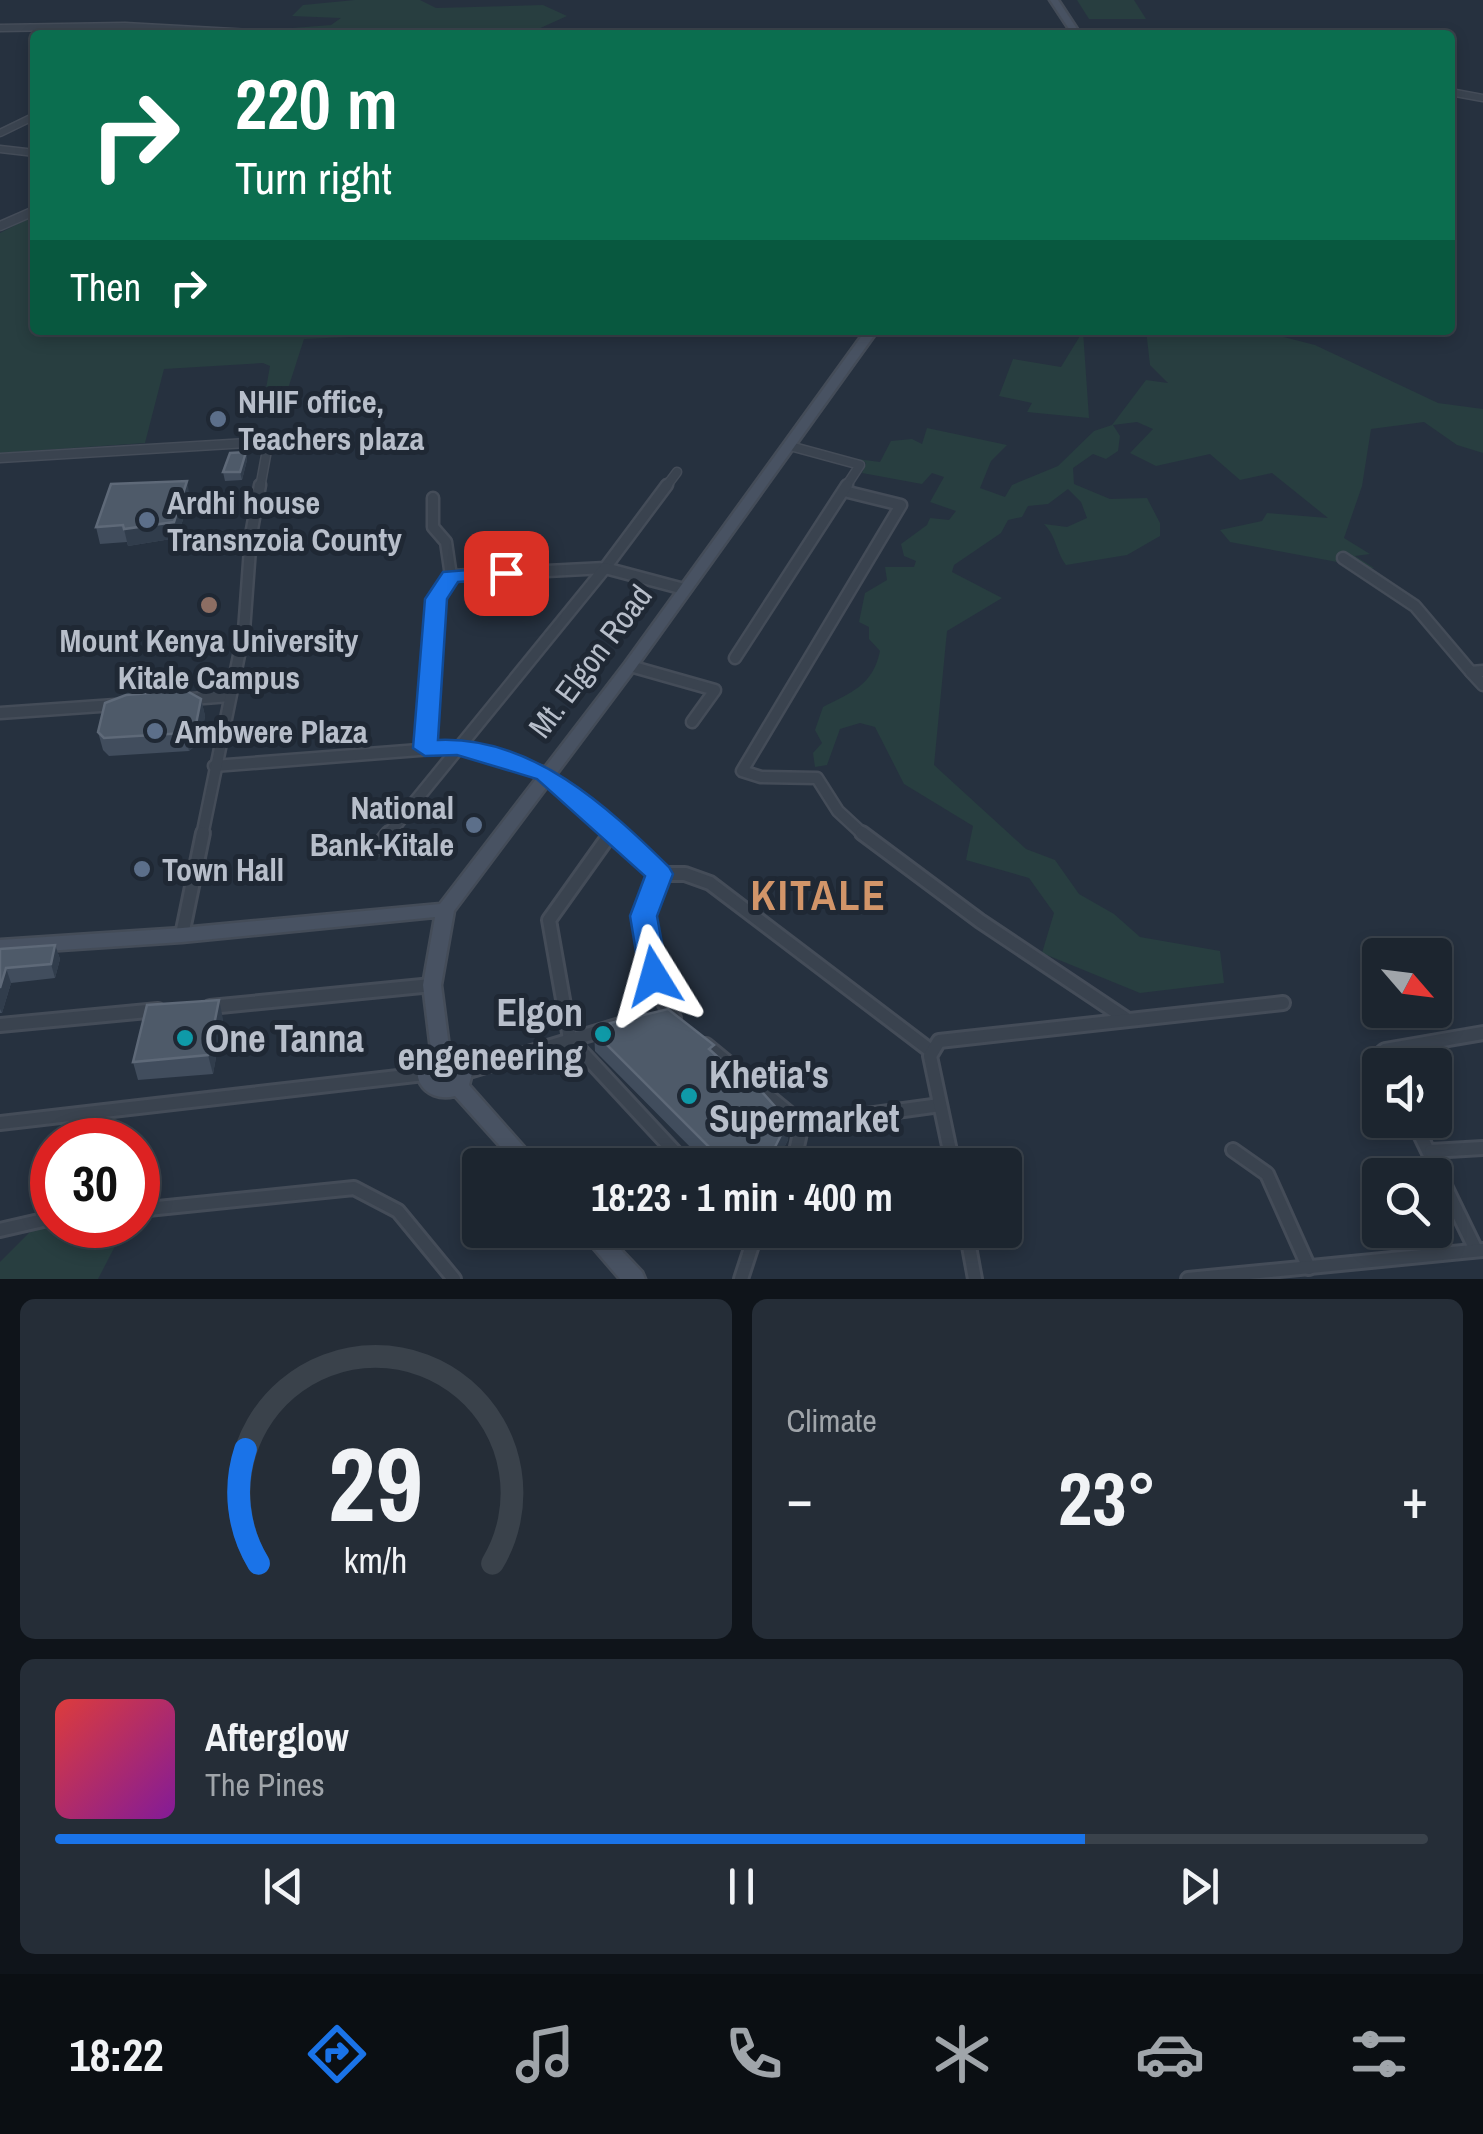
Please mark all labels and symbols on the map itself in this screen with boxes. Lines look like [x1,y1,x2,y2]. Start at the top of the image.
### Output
place label: NHIF office, Teachers plaza [238,380,425,460]
marker: NHIF office, Teachers plaza [207,408,229,430]
place label: Ardhi house Transnzoia County [167,481,402,561]
marker: Ardhi house Transnzoia County [136,509,158,531]
pin [464,531,549,616]
street label: Mt. Elgon Road [518,576,662,746]
marker: Mount Kenya University Kitale Campus [198,594,220,616]
place label: Mount Kenya University Kitale Campus [60,619,359,699]
place label: Ambwere Plaza [175,710,368,753]
marker: Ambwere Plaza [144,720,166,742]
place label: National Bank-Kitale [310,786,454,866]
marker: National Bank-Kitale [463,814,485,836]
place label: Town Hall [162,848,284,891]
marker: Town Hall [131,858,153,880]
district label: KITALE [751,867,887,923]
position arrow [602,924,706,1028]
north arrow [1362,938,1452,1028]
place label: Elgon engeneering [398,987,583,1082]
place label: One Tanna [205,1013,364,1064]
marker: Elgon engeneering [592,1023,614,1045]
marker: One Tanna [174,1027,196,1049]
place label: Khetia's Supermarket [709,1049,900,1144]
marker: Khetia's Supermarket [678,1085,700,1107]
speed limit sign: 30 [30,1118,160,1248]

